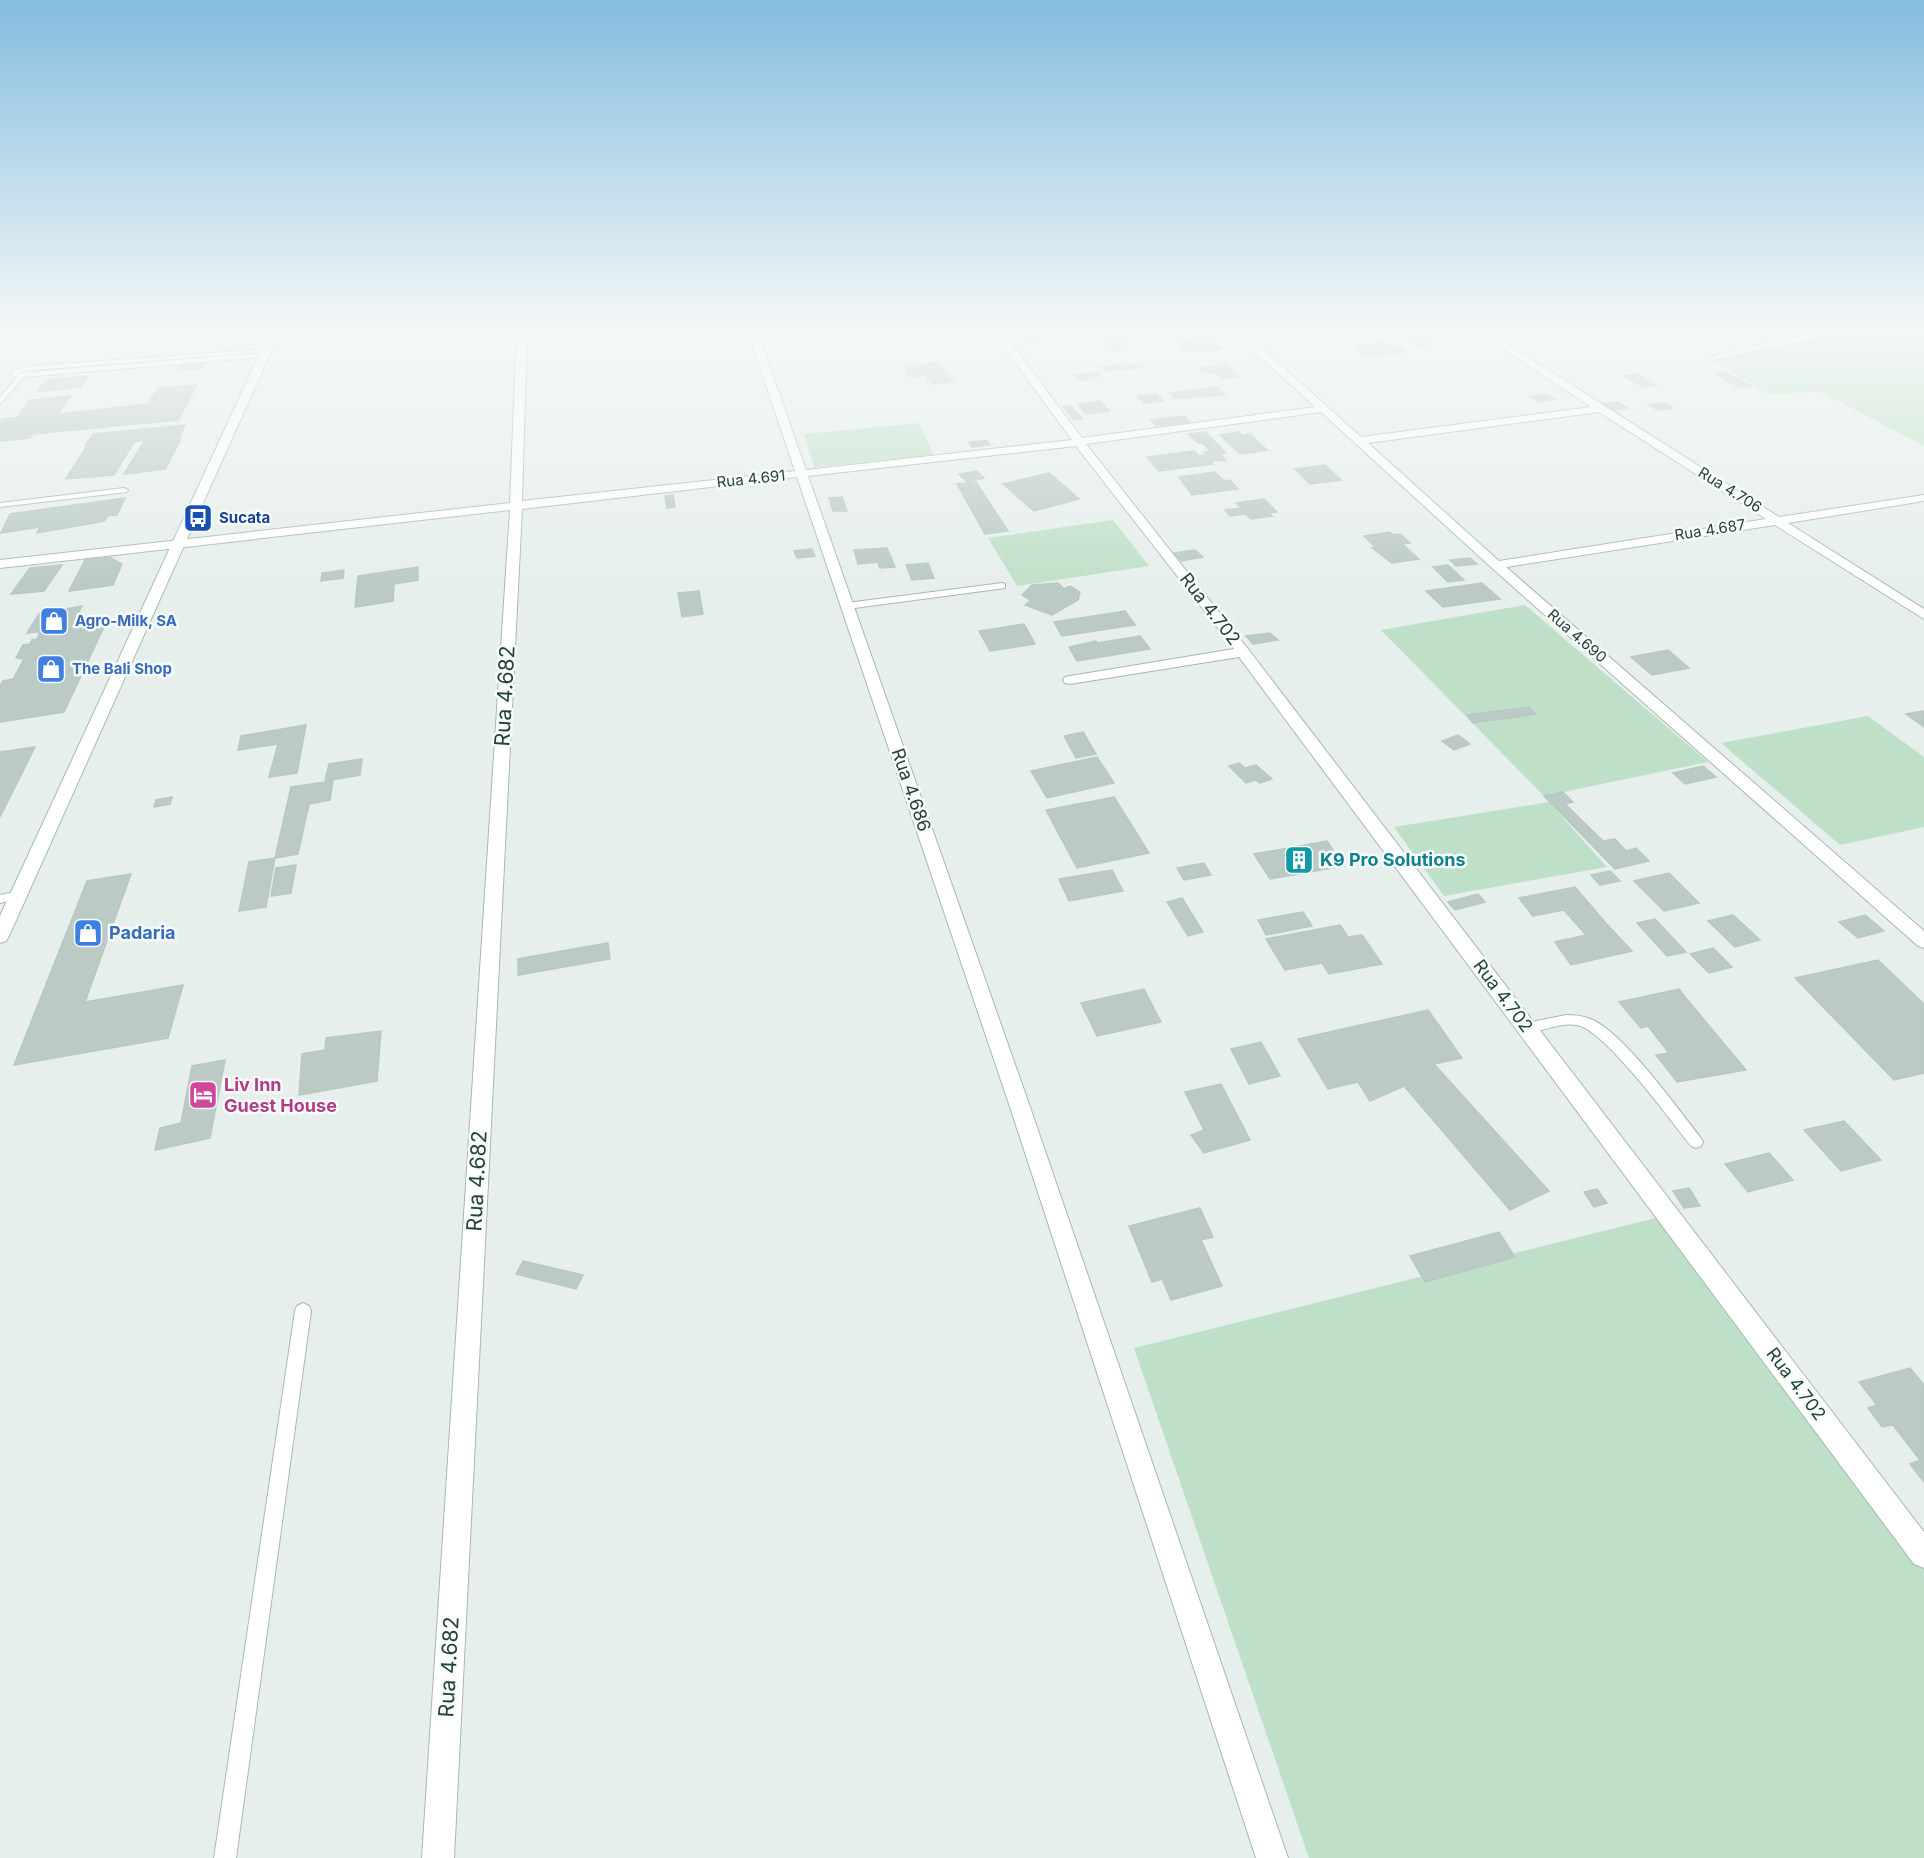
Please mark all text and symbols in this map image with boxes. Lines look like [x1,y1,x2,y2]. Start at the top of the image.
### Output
street label: Rua 4.706 [1695,463,1766,517]
street label: Rua 4.691 [716,465,786,492]
bus stop icon: Sucata [182,502,214,534]
place label: Sucata [219,508,270,527]
street label: Rua 4.687 [1673,515,1747,544]
street label: Rua 4.702 [1176,569,1245,649]
shop icon: Agro-Milk, SA [38,605,70,637]
street label: Rua 4.690 [1544,605,1611,667]
place label: Agro-Milk, SA [75,611,177,630]
street label: Rua 4.682 [489,645,520,747]
shop icon: The Bali Shop [35,653,67,685]
place label: The Bali Shop [72,659,172,678]
street label: Rua 4.686 [887,745,935,834]
building icon: K9 Pro Solutions [1283,844,1315,876]
place label: K9 Pro Solutions [1320,849,1465,870]
shop icon: Padaria [72,917,104,949]
place label: Padaria [109,922,175,943]
street label: Rua 4.702 [1469,955,1538,1036]
place label: Liv Inn Guest House [224,1074,337,1116]
hotel icon: Liv Inn Guest House [187,1079,219,1111]
street label: Rua 4.682 [461,1130,492,1232]
street label: Rua 4.702 [1762,1343,1831,1424]
street label: Rua 4.682 [433,1616,464,1718]

